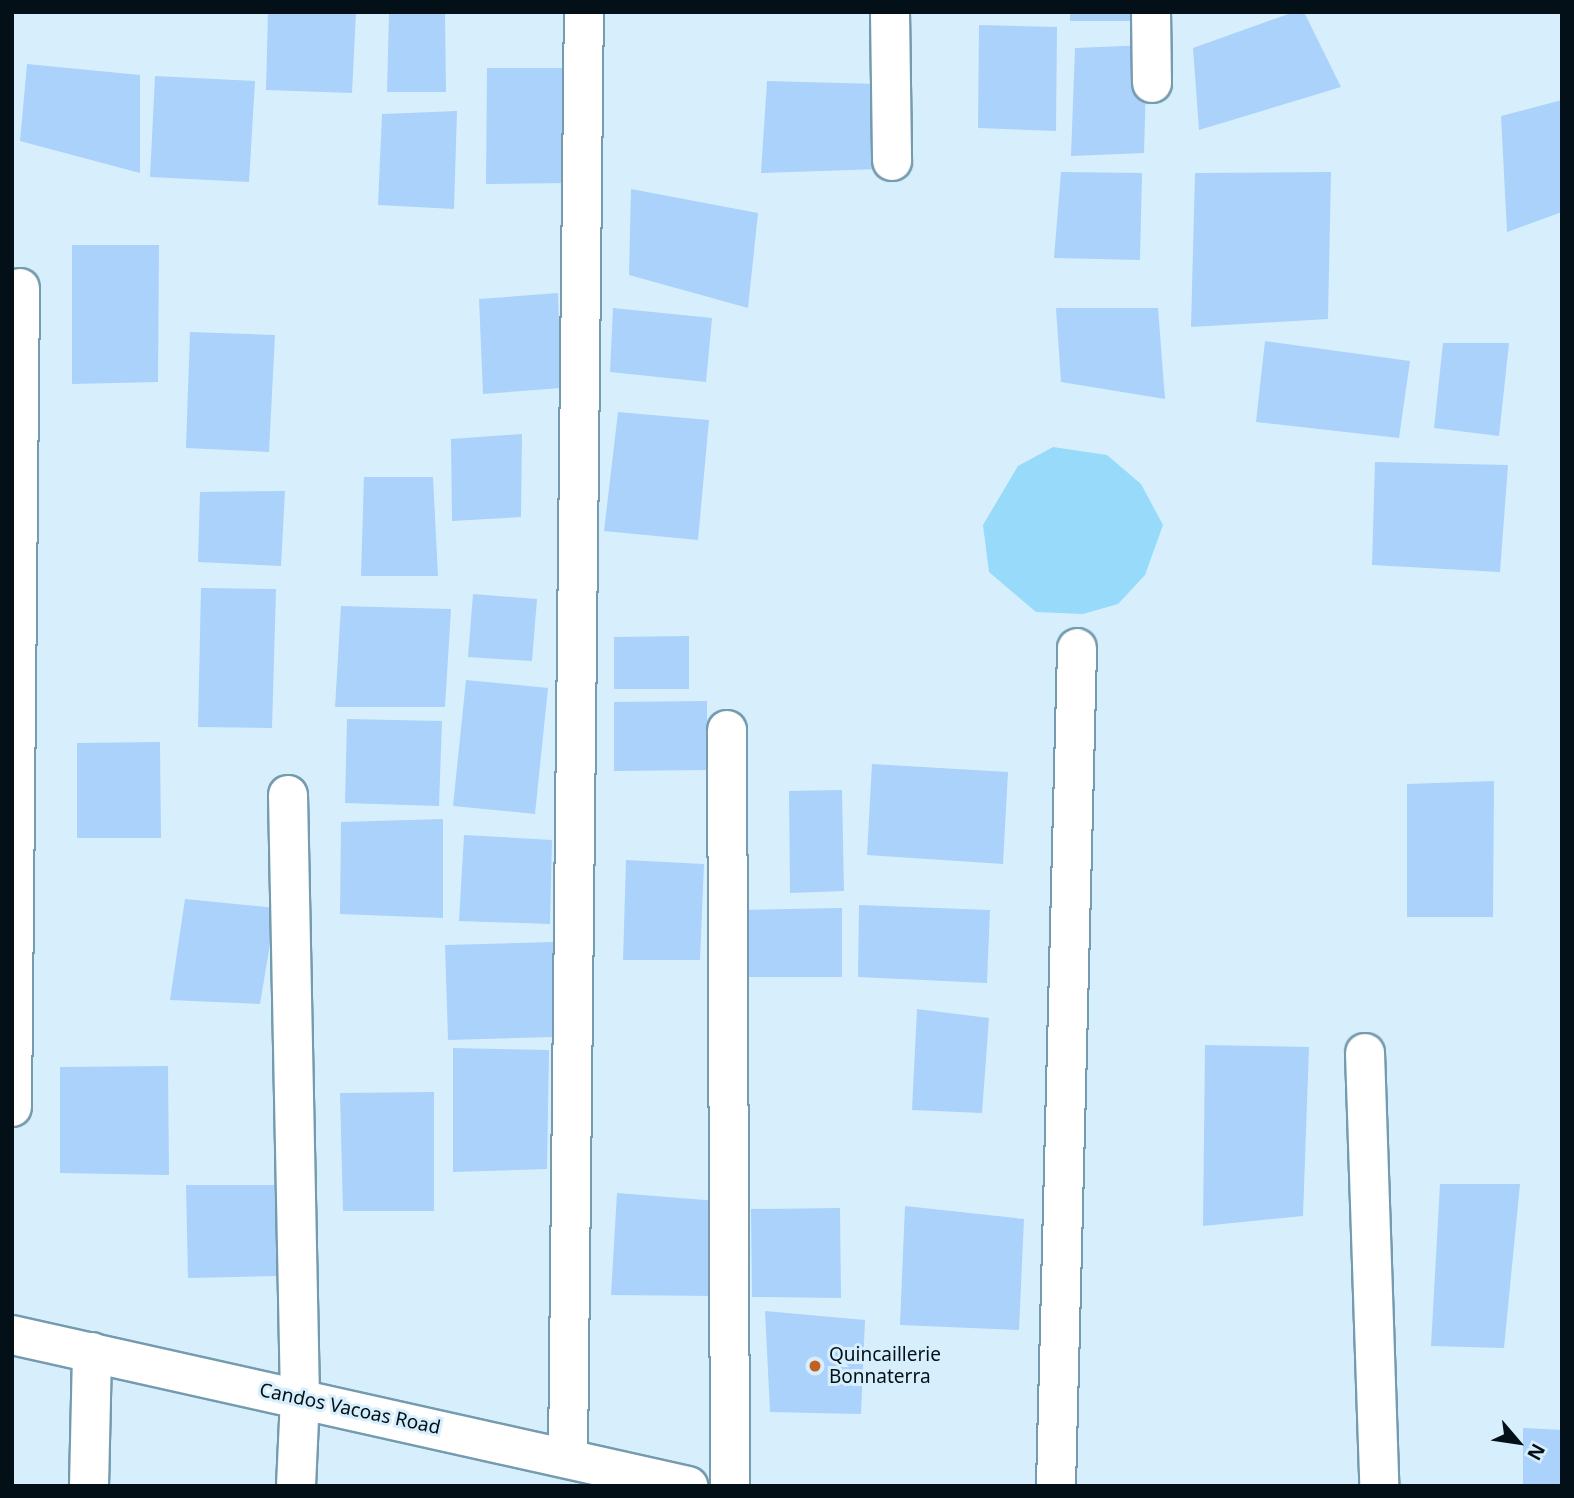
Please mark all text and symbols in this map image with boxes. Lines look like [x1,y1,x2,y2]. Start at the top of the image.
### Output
place label: Quincaillerie Bonnaterra [829,1344,941,1388]
marker: Quincaillerie Bonnaterra [807,1358,823,1374]
street label: Candos Vacoas Road [258,1379,442,1439]
north arrow [1483,1407,1553,1477]
text: N [1521,1439,1551,1465]

